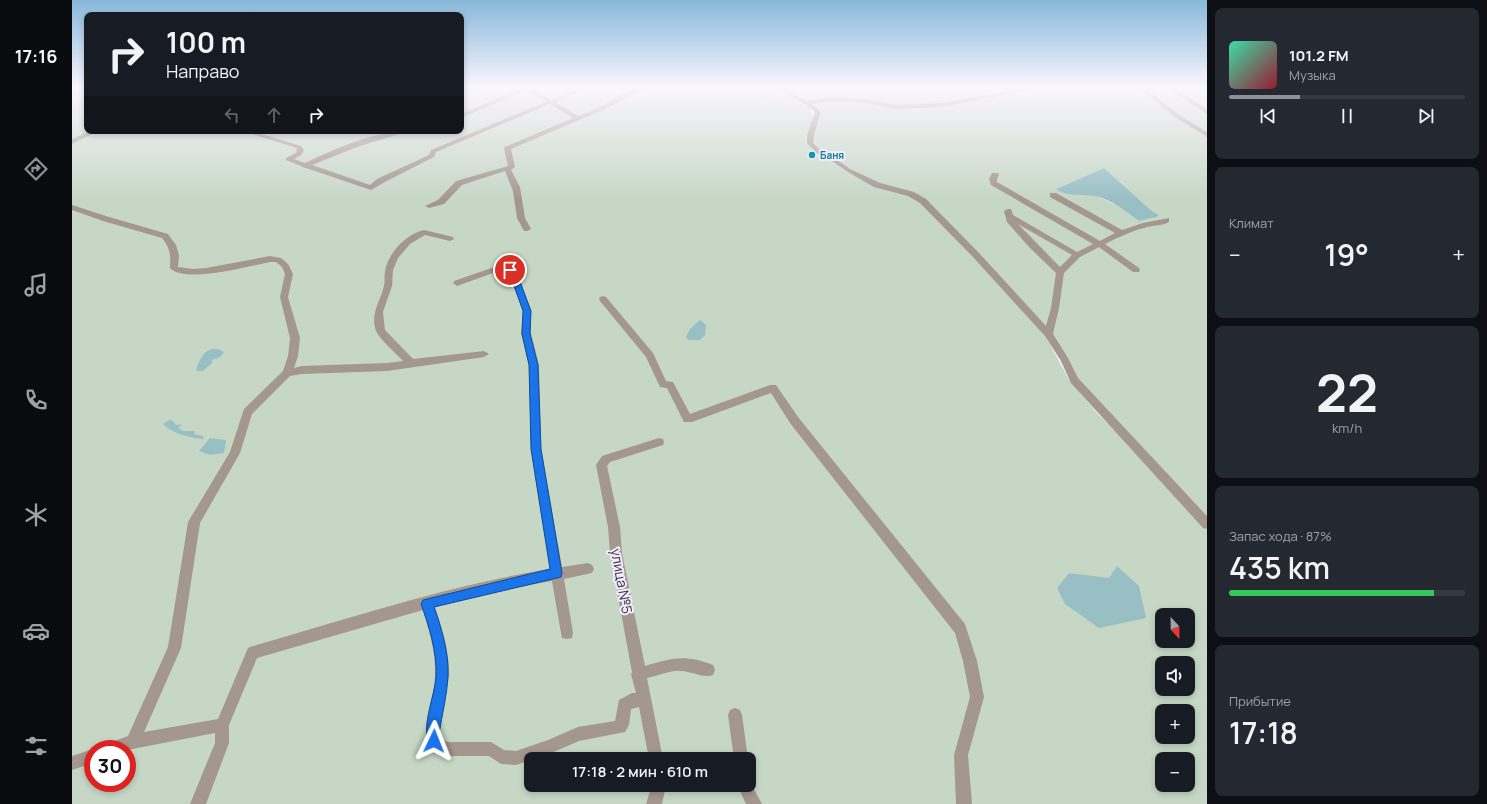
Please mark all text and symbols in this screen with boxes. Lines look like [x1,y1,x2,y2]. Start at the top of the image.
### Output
text: 100 m [166,23,246,61]
icon: right [100,28,152,80]
text: 17:16 [15,44,57,68]
text: 101.2 FM [1289,45,1349,66]
text: Направо [166,59,240,83]
text: Музыка [1289,66,1336,84]
icon: left [221,104,243,126]
icon: ahead [263,104,285,126]
icon: right [305,104,327,126]
icon: previous [1257,105,1279,127]
icon: pause [1336,105,1358,127]
icon: next [1415,105,1437,127]
place label: Баня [820,148,844,162]
marker: Баня [807,150,817,160]
icon: directions [22,155,50,183]
text: Климат [1229,214,1274,232]
text: 19° [1324,234,1369,275]
text: − [1229,240,1241,270]
text: + [1452,240,1465,270]
pin [493,253,527,287]
icon: arrive [499,259,521,281]
icon: music [22,271,50,299]
text: 22 [1316,357,1378,428]
icon: phone [22,386,50,414]
text: km/h [1332,419,1362,437]
icon: climate [22,501,50,529]
text: Запас хода · 87% [1229,527,1332,545]
street label: улица №5 [607,547,637,615]
text: 435 km [1229,547,1330,588]
north arrow [1155,608,1195,648]
map controls [1155,608,1195,792]
icon: car [22,617,50,645]
button: sound [1155,656,1195,696]
text: Прибытие [1229,692,1291,710]
button: + [1155,704,1195,744]
text: 17:18 [1229,712,1298,753]
position arrow [413,720,455,762]
icon: filters [22,732,50,760]
speed limit sign: 30 [84,740,136,792]
button: − [1155,752,1195,792]
text: 17:18 · 2 мин · 610 m [572,761,708,782]

